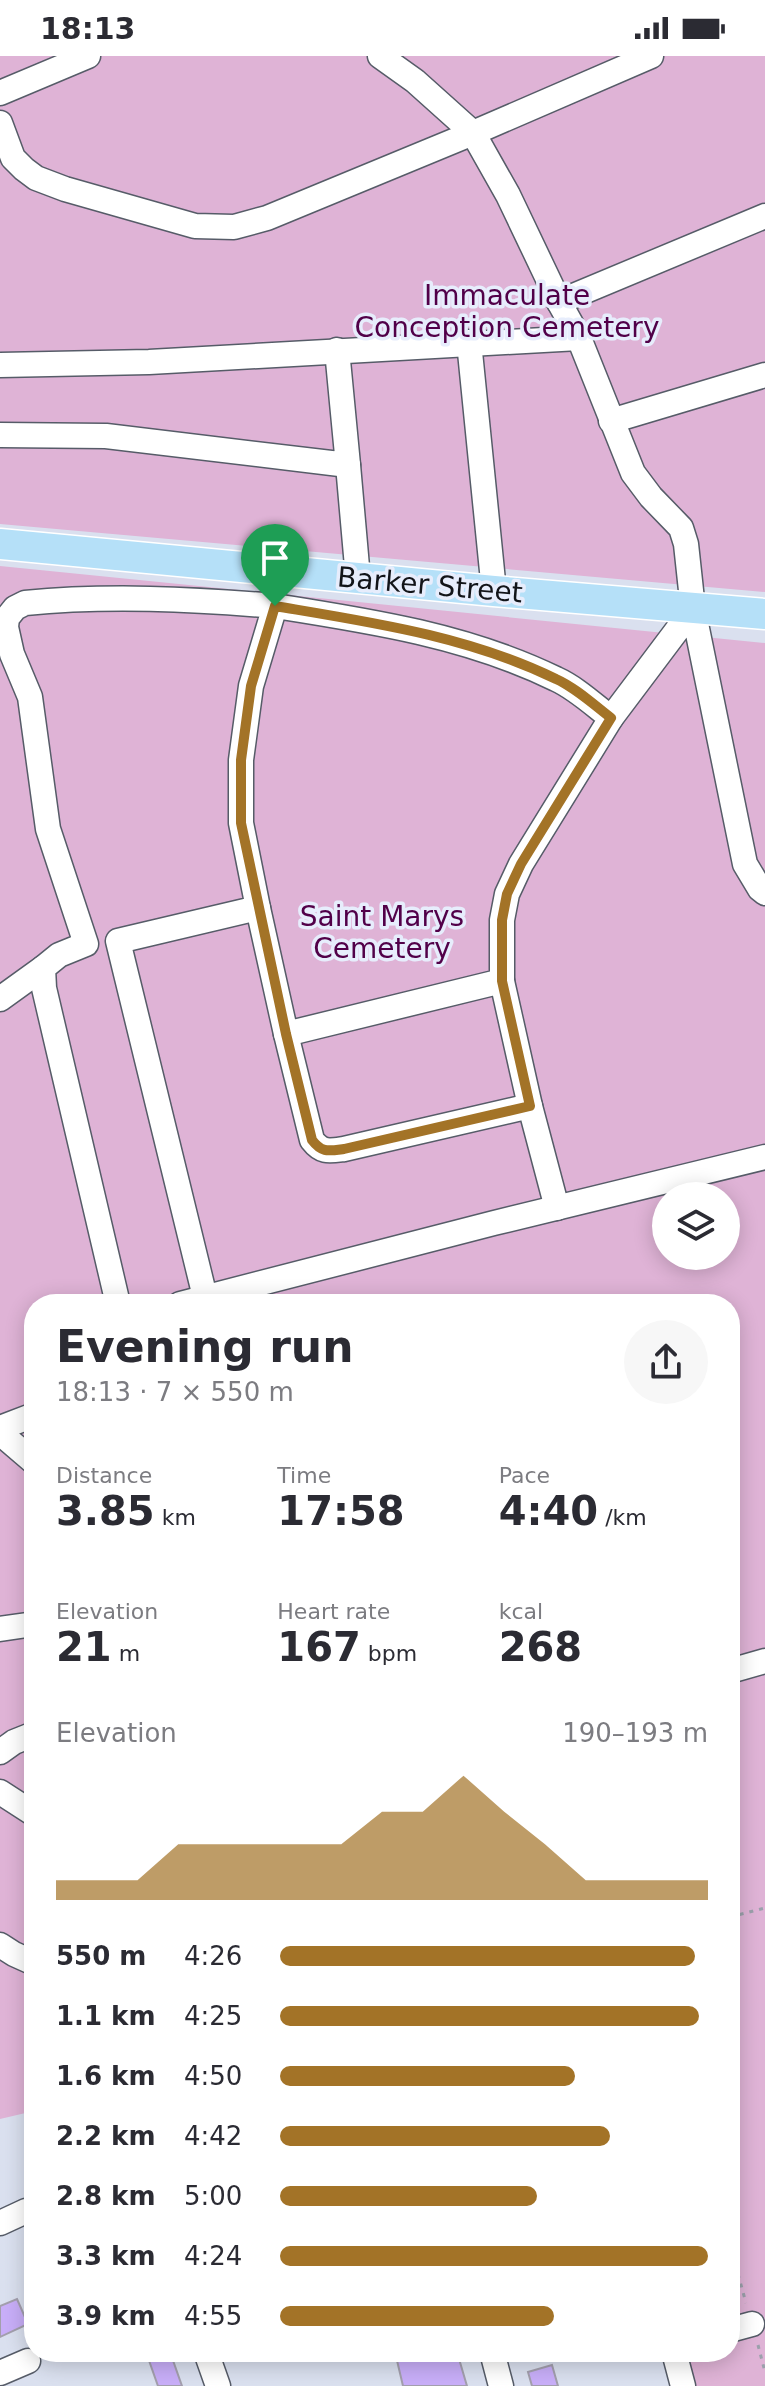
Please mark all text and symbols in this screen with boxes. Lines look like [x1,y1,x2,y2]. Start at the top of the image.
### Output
text: 18:13 [40,11,136,46]
park label: Immaculate Conception Cemetery [355,279,659,344]
pin [241,524,309,606]
icon: arrive [253,536,297,580]
street label: Barker Street [336,560,524,610]
park label: Saint Marys Cemetery [300,900,464,965]
map controls [652,1182,740,1270]
button: layers [652,1182,740,1270]
button: share [624,1320,708,1404]
text: Evening run [56,1321,353,1372]
text: 18:13 · 7 × 550 m [56,1377,294,1407]
text: Distance [56,1463,152,1488]
text: Time [277,1463,331,1488]
text: Pace [499,1463,550,1488]
text: 3.85 [56,1488,155,1534]
text: 17:58 [277,1488,405,1534]
text: 4:40 [499,1488,598,1534]
text: km [155,1505,196,1530]
text: /km [598,1505,647,1530]
text: Elevation [56,1599,158,1624]
text: Heart rate [277,1599,390,1624]
text: kcal [499,1599,543,1624]
text: 21 [56,1624,112,1670]
text: 167 [277,1624,361,1670]
text: 268 [499,1624,582,1670]
text: m [112,1641,140,1666]
text: bpm [361,1641,417,1666]
text: Elevation [56,1718,177,1748]
text: 190–193 m [562,1718,708,1748]
text: 550 m [56,1941,146,1971]
text: 4:26 [184,1941,242,1971]
text: 1.1 km [56,2001,156,2031]
text: 4:25 [184,2001,242,2031]
text: 1.6 km [56,2061,156,2091]
text: 4:50 [184,2061,242,2091]
text: 2.2 km [56,2121,156,2151]
text: 4:42 [184,2121,242,2151]
text: 2.8 km [56,2181,156,2211]
text: 5:00 [184,2181,242,2211]
text: 3.3 km [56,2241,156,2271]
text: 4:24 [184,2241,242,2271]
text: 3.9 km [56,2301,156,2331]
text: 4:55 [184,2301,242,2331]

